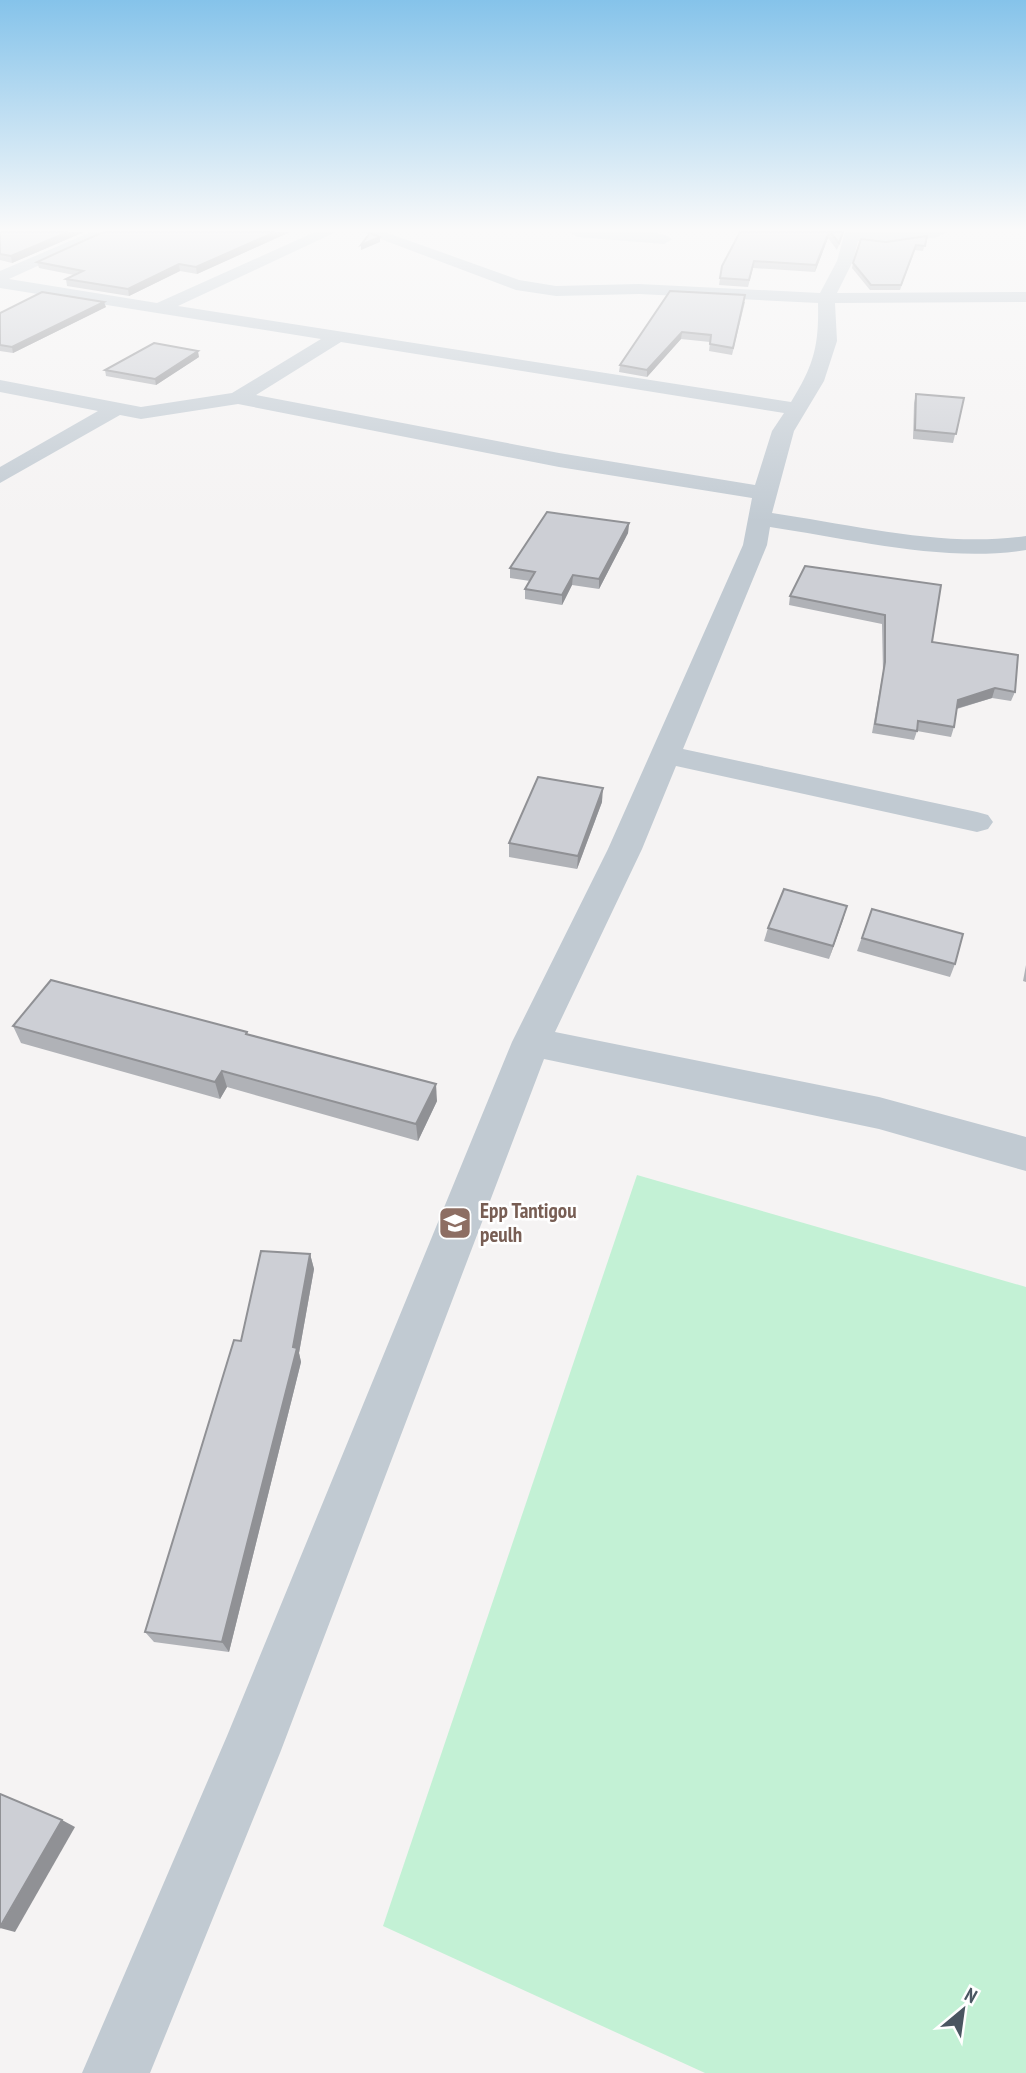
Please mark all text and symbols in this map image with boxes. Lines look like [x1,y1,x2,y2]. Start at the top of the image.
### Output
place label: Epp Tantigou peulh [480,1197,577,1248]
school or university icon: Epp Tantigou peulh [436,1204,474,1242]
north arrow [928,1975,998,2045]
text: N [961,1982,982,2008]

